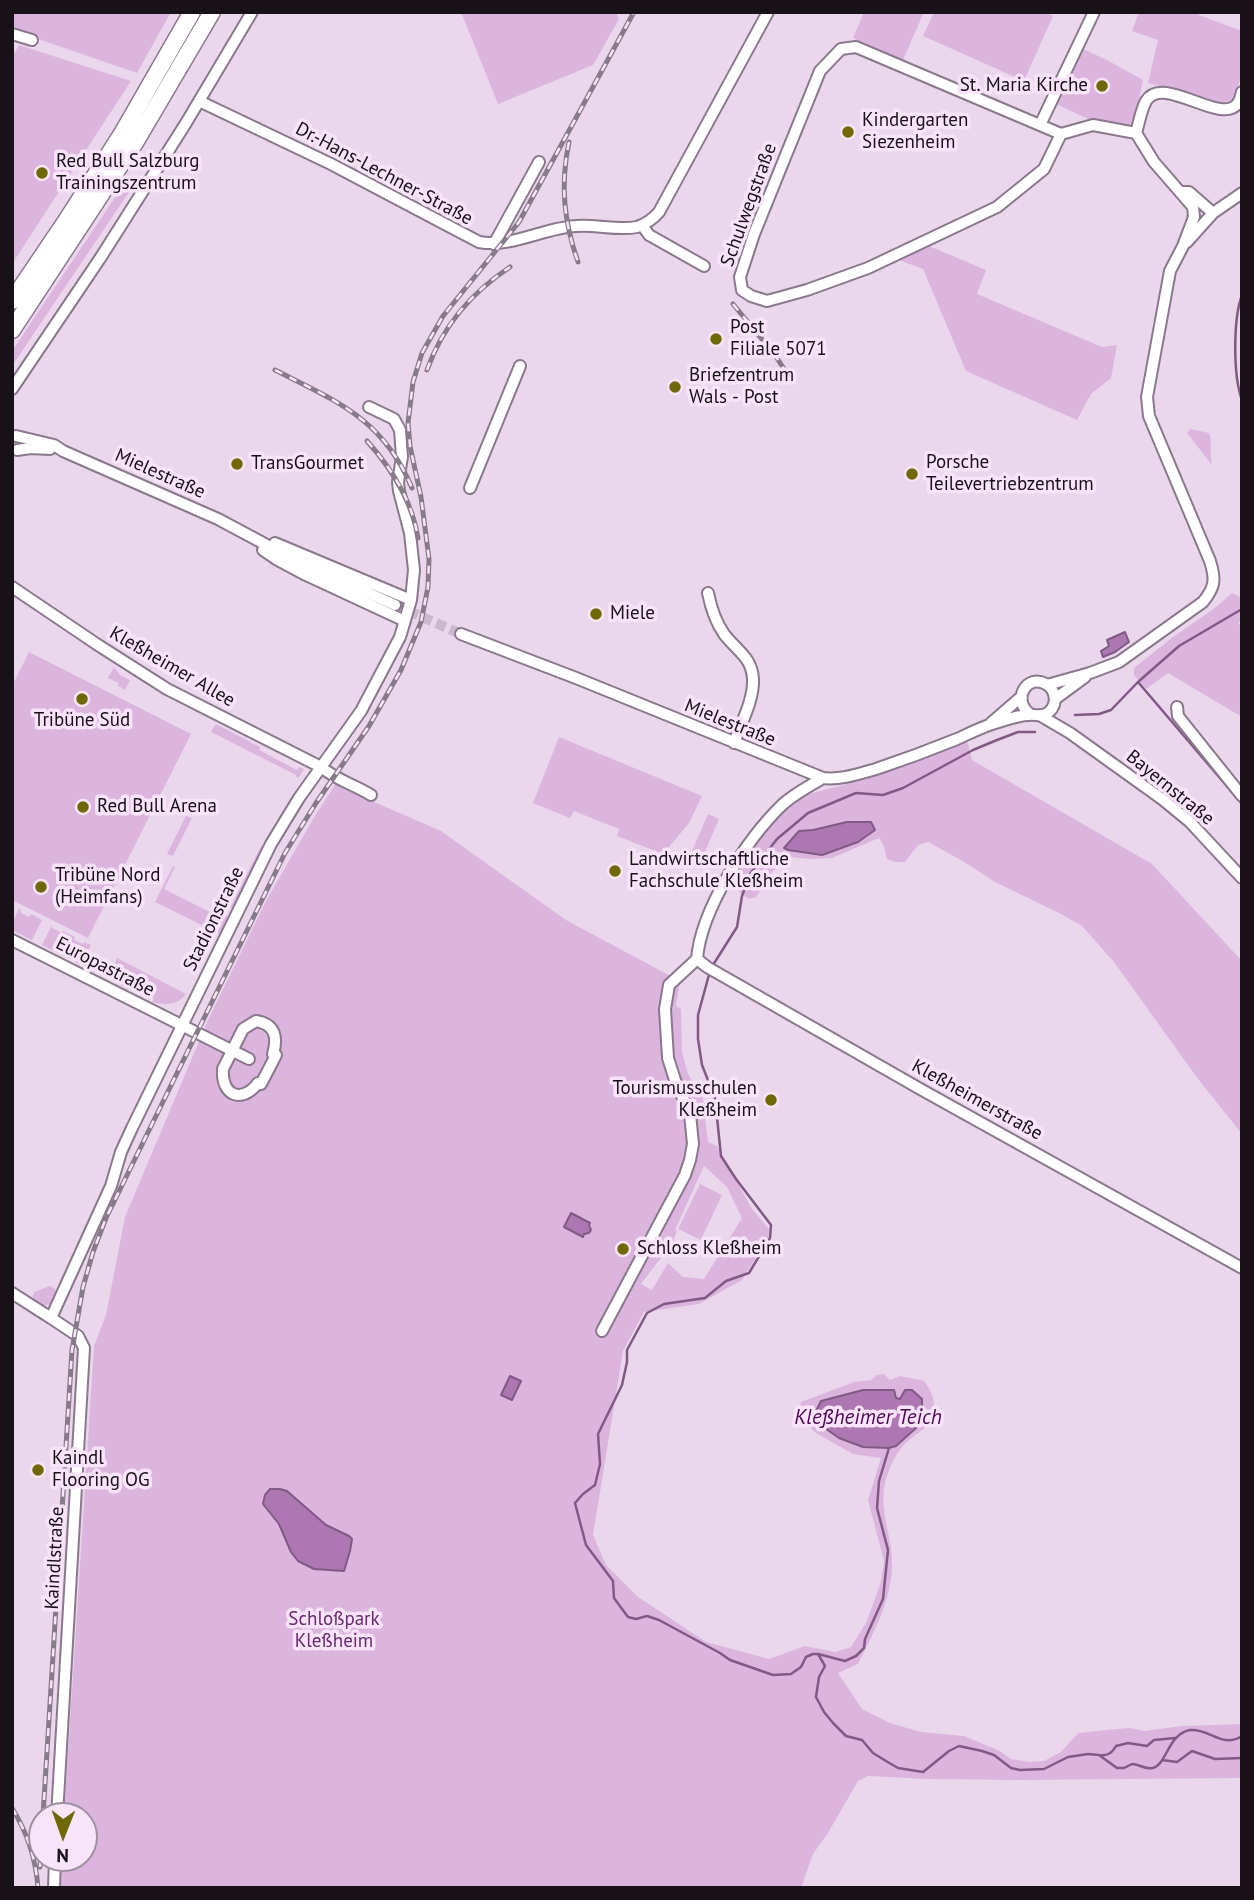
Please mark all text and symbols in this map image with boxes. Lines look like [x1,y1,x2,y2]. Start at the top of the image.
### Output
place label: St. Maria Kirche [960,75,1088,97]
marker: St. Maria Kirche [1094,78,1110,94]
place label: Kindergarten Siezenheim [862,110,968,154]
street label: Dr.-Hans-Lechner-Straße [291,118,477,230]
marker: Kindergarten Siezenheim [840,124,856,140]
street label: Schulwegstraße [716,140,782,270]
place label: Red Bull Salzburg Trainingszentrum [56,151,200,195]
marker: Red Bull Salzburg Trainingszentrum [34,165,50,181]
place label: Post Filiale 5071 [730,317,827,361]
marker: Post Filiale 5071 [708,331,724,347]
place label: Briefzentrum Wals - Post [689,365,794,409]
marker: Briefzentrum Wals - Post [667,379,683,395]
street label: Mielestraße [111,444,209,504]
place label: Porsche Teilevertriebzentrum [926,452,1094,496]
place label: TransGourmet [251,453,364,475]
marker: TransGourmet [229,456,245,472]
marker: Porsche Teilevertriebzentrum [904,466,920,482]
place label: Miele [610,603,655,625]
marker: Miele [588,606,604,622]
street label: Kleßheimer Allee [105,622,239,712]
marker: Tribüne Süd [74,691,90,707]
street label: Mielestraße [681,694,779,752]
place label: Tribüne Süd [34,710,130,732]
street label: Bayernstraße [1121,746,1219,830]
place label: Red Bull Arena [97,796,217,818]
marker: Red Bull Arena [75,799,91,815]
place label: Landwirtschaftliche Fachschule Kleßheim [629,849,803,893]
street label: Stadionstraße [179,863,249,975]
marker: Landwirtschaftliche Fachschule Kleßheim [607,863,623,879]
place label: Tribüne Nord (Heimfans) [55,865,160,909]
marker: Tribüne Nord (Heimfans) [33,879,49,895]
street label: Europastraße [52,932,158,1002]
street label: Kleßheimerstraße [908,1055,1046,1145]
place label: Tourismusschulen Kleßheim [612,1078,757,1122]
marker: Tourismusschulen Kleßheim [763,1092,779,1108]
place label: Schloss Kleßheim [637,1238,781,1260]
marker: Schloss Kleßheim [615,1241,631,1257]
water label: Kleßheimer Teich [794,1405,942,1431]
place label: Kaindl Flooring OG [52,1448,150,1492]
marker: Kaindl Flooring OG [30,1462,46,1478]
street label: Kaindlstraße [41,1506,69,1610]
park label: Schloßpark Kleßheim [288,1609,380,1653]
north arrow [28,1802,98,1872]
text: N [56,1844,69,1868]

